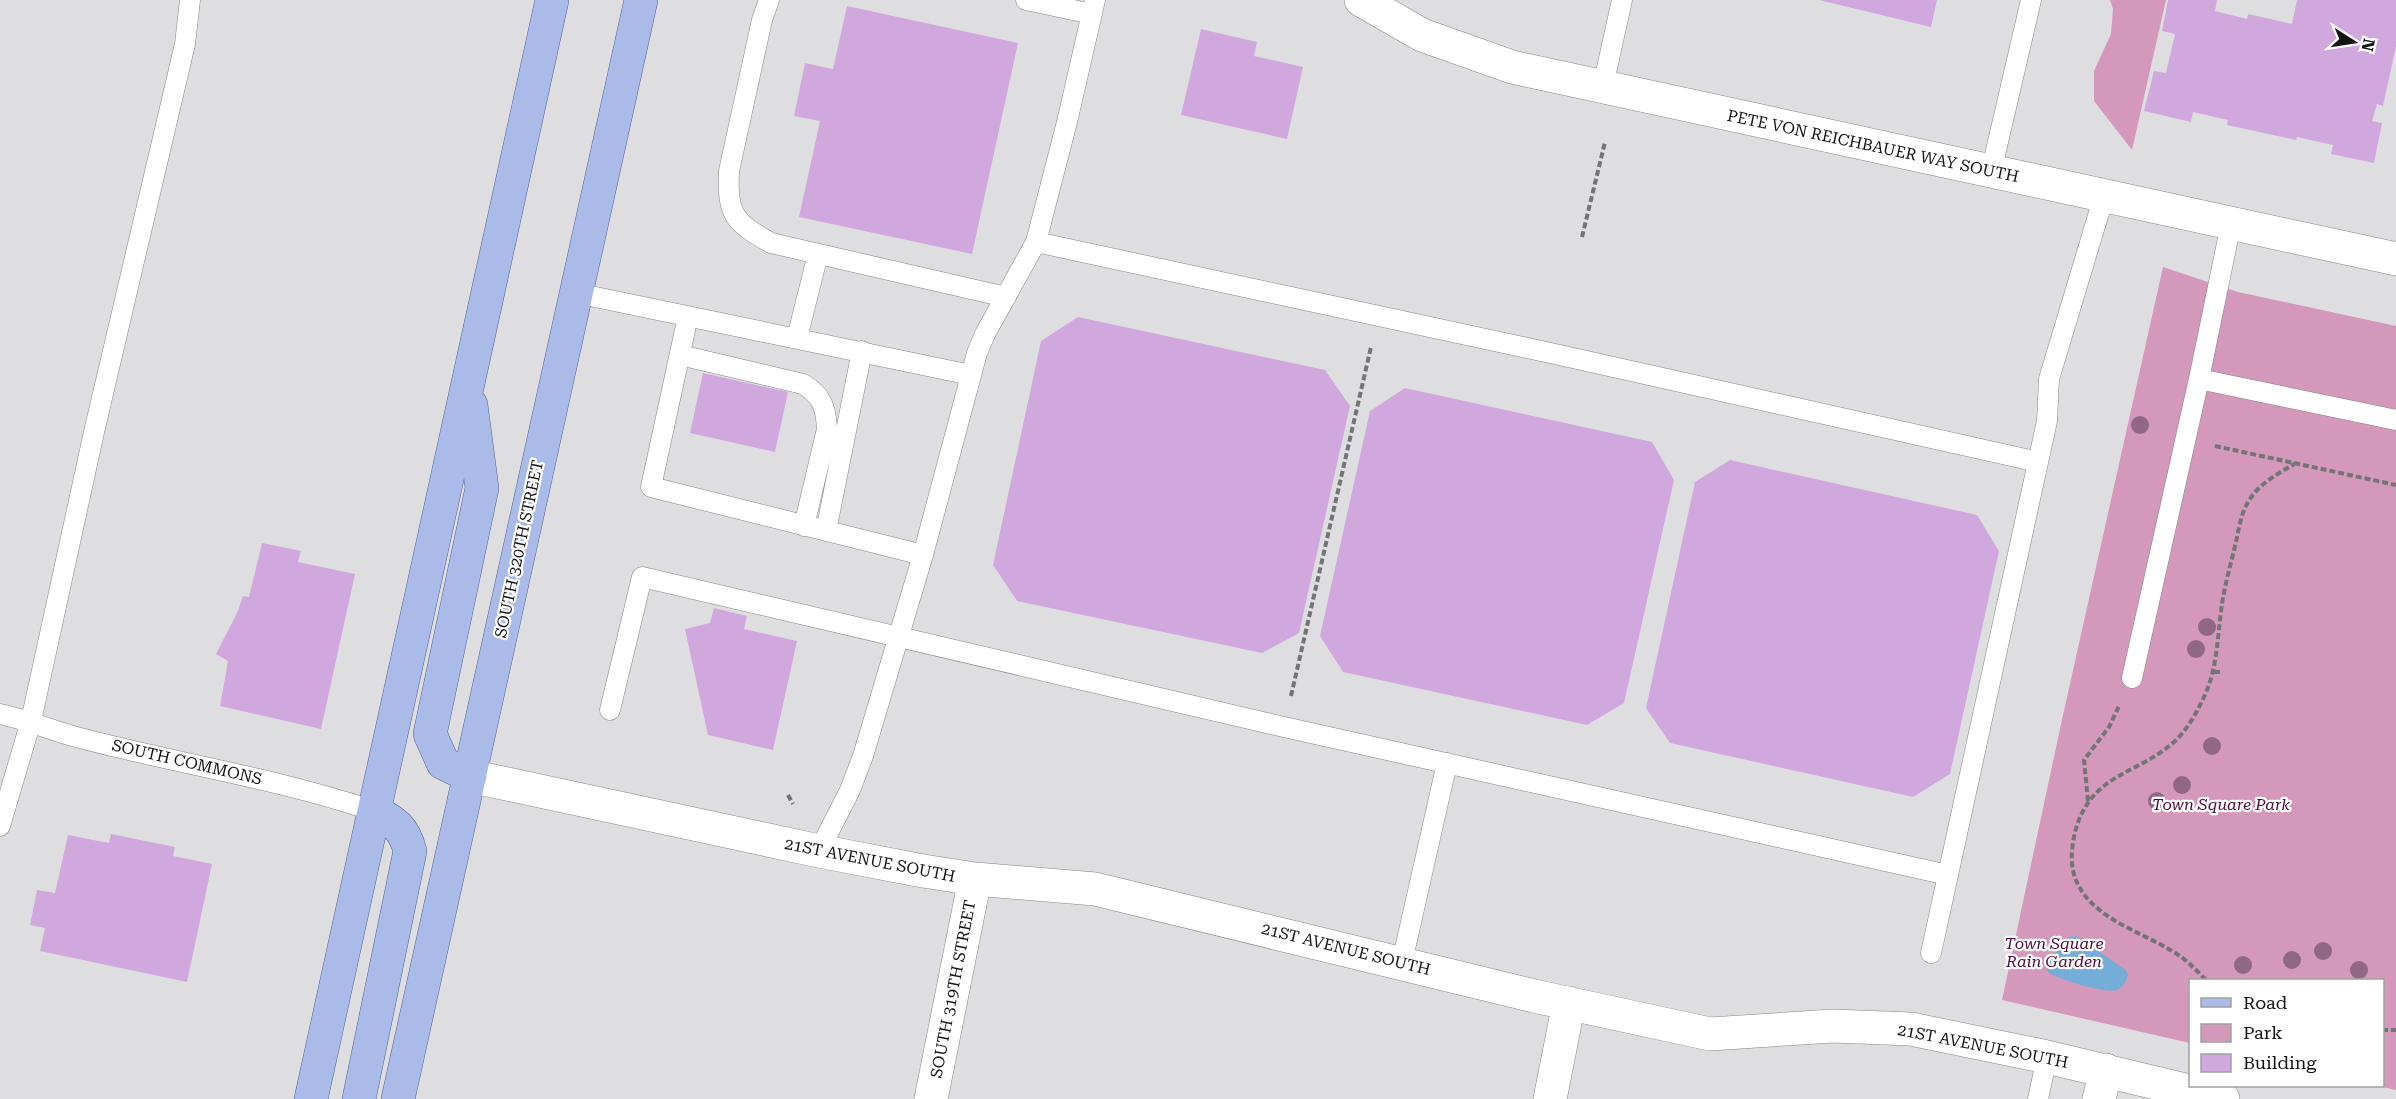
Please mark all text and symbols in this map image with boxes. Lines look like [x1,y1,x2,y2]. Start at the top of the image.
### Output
north arrow [2324,12,2384,72]
text: N [2358,37,2379,53]
street label: PETE VON REICHBAUER WAY SOUTH [1725,106,2021,186]
street label: SOUTH 320TH STREET [491,458,547,639]
street label: SOUTH COMMONS [110,735,264,789]
park label: Town Square Park [2152,795,2290,814]
street label: 21ST AVENUE SOUTH [783,834,957,886]
street label: SOUTH 319TH STREET [926,898,980,1080]
street label: 21ST AVENUE SOUTH [1260,919,1432,979]
park label: Town Square Rain Garden [2004,934,2104,971]
legend [2189,979,2384,1087]
text: Road [2243,992,2288,1013]
street label: 21ST AVENUE SOUTH [1896,1020,2070,1072]
text: Park [2243,1022,2283,1043]
text: Building [2243,1052,2317,1073]

